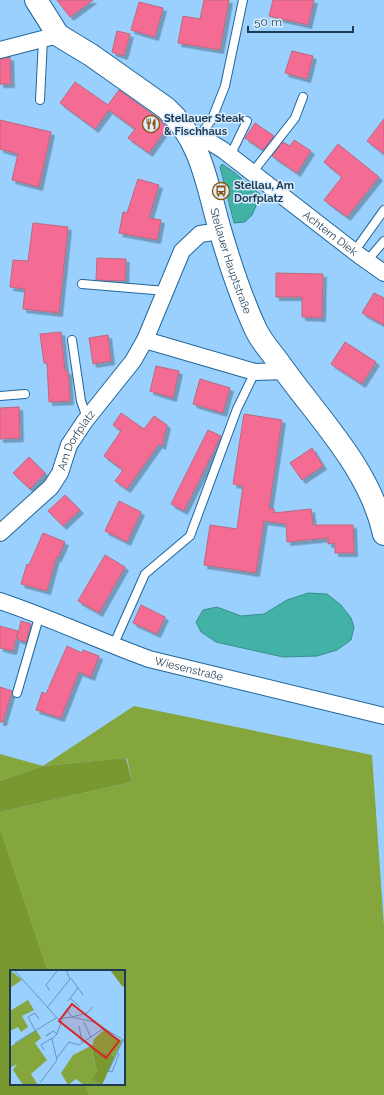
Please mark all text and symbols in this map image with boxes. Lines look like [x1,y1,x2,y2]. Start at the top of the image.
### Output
scale bar [248,8,353,34]
text: 50 m [254,15,282,29]
place label: Stellauer Steak & Fischhaus [164,112,245,138]
restaurant icon: Stellauer Steak & Fischhaus [141,114,161,134]
place label: Stellau, Am Dorfplatz [234,179,294,205]
bus stop icon: Stellau, Am Dorfplatz [211,181,231,201]
street label: Stellauer Hauptstraße [208,207,255,316]
street label: Achtern Diek [300,208,360,258]
street label: Am Dorfplatz [55,407,98,472]
street label: Wiesenstraße [153,654,225,683]
inset map [10,970,125,1085]

